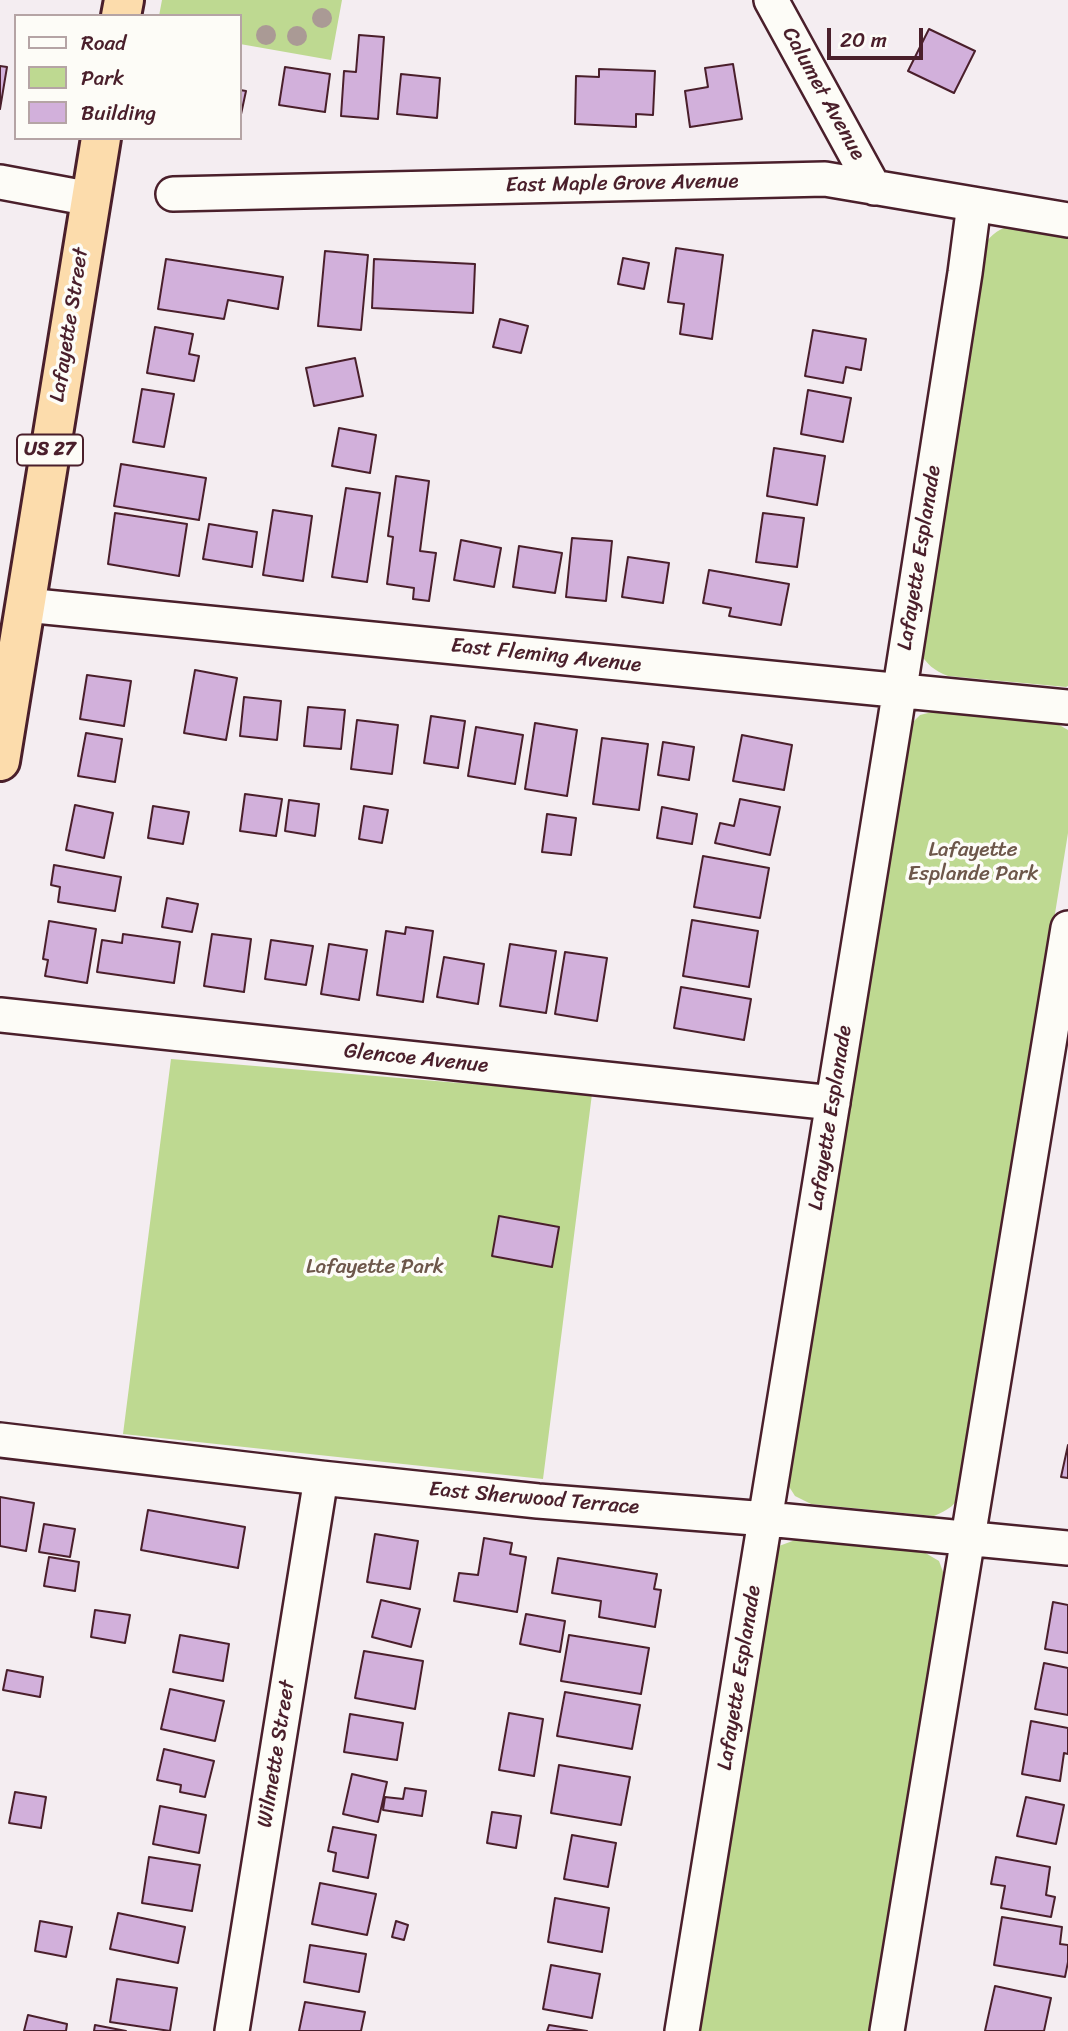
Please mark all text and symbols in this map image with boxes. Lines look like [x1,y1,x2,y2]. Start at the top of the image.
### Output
legend [14,14,242,140]
scale bar [830,14,926,58]
text: 20 m [840,21,887,59]
street label: Calumet Avenue [776,23,870,165]
text: Road [81,24,126,62]
text: Park [81,59,124,97]
text: Building [81,94,156,132]
street label: East Maple Grove Avenue [505,169,739,199]
street label: Lafayette Street [45,246,95,404]
road number: US 27 [17,435,83,466]
street label: Lafayette Esplanade [893,464,947,652]
street label: East Fleming Avenue [450,633,642,679]
park label: Lafayette Esplande Park [908,838,1038,888]
street label: Lafayette Esplanade [804,1024,858,1212]
street label: Glencoe Avenue [343,1039,489,1079]
park label: Lafayette Park [306,1255,444,1281]
street label: East Sherwood Terrace [428,1477,640,1521]
street label: Lafayette Esplanade [713,1584,767,1772]
street label: Wilmette Street [253,1679,301,1829]

